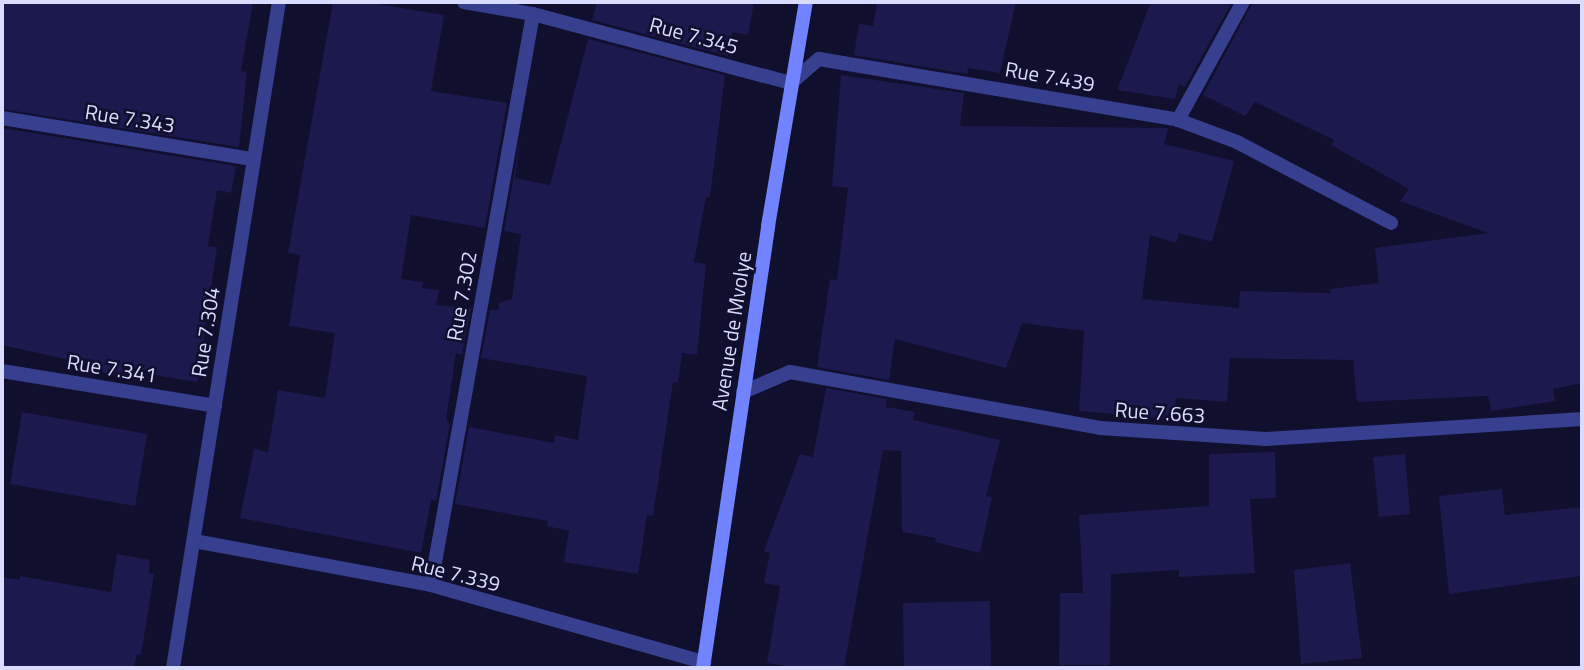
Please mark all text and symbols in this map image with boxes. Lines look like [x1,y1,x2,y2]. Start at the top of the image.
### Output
street label: Rue 7.345 [647,11,741,59]
street label: Rue 7.439 [1003,56,1097,96]
street label: Rue 7.343 [83,98,177,138]
street label: Rue 7.302 [441,249,481,343]
street label: Avenue de Mvolye [706,250,756,412]
street label: Rue 7.304 [185,285,225,379]
street label: Rue 7.341 [65,348,159,388]
street label: Rue 7.663 [1114,396,1206,428]
street label: Rue 7.339 [409,550,503,596]

